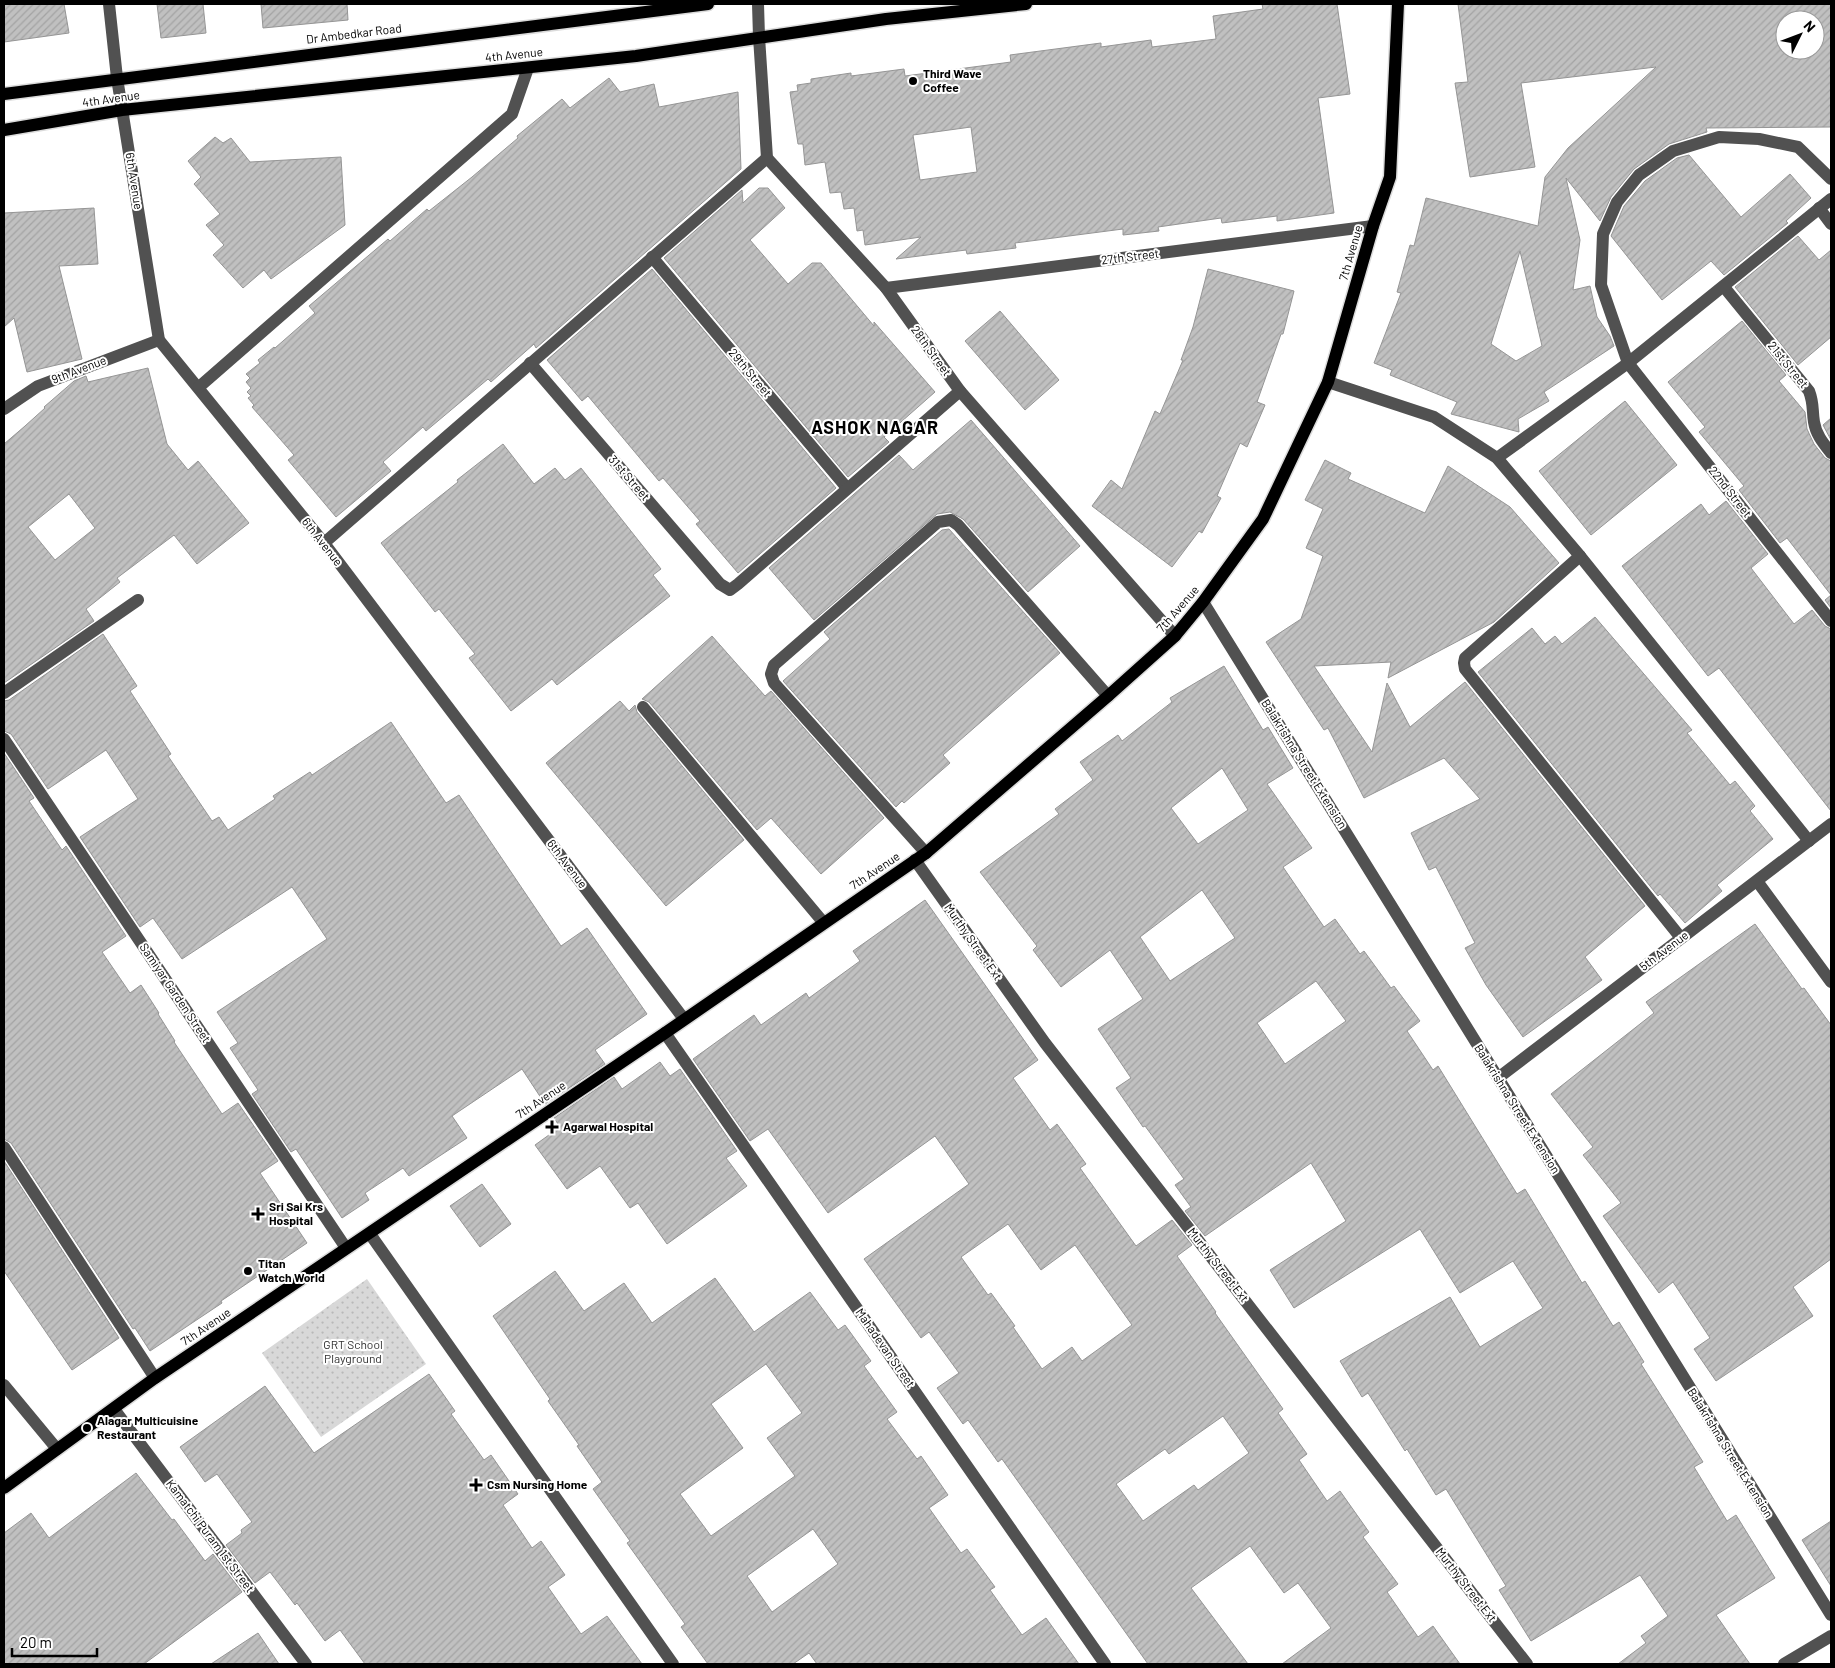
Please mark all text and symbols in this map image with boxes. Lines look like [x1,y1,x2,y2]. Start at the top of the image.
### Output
north arrow [1775,10,1825,60]
text: N [1801,17,1819,35]
street label: Dr Ambedkar Road [305,20,402,46]
street label: 4th Avenue [484,44,543,64]
place label: Third Wave Coffee [923,66,982,94]
marker: Third Wave Coffee [907,75,919,87]
street label: 4th Avenue [81,87,141,109]
street label: 6th Avenue [124,151,146,210]
street label: 7th Avenue [1335,223,1365,282]
street label: 27th Street [1100,246,1160,266]
street label: 28th Street [909,323,955,378]
street label: 21st Street [1766,338,1812,390]
street label: 29th Street [727,345,775,399]
street label: 9th Avenue [49,352,108,386]
district label: ASHOK NAGAR [811,416,939,438]
street label: 31st Street [606,452,653,503]
street label: 22nd Street [1707,463,1755,520]
street label: 6th Avenue [300,514,346,568]
street label: 7th Avenue [1153,582,1201,634]
street label: Balakrishna Street Extension [1259,696,1351,831]
street label: 6th Avenue [545,836,591,891]
street label: 7th Avenue [847,848,902,892]
street label: Murthy Street Ext [942,900,1006,983]
street label: 5th Avenue [1636,927,1691,973]
street label: Samiyar Garden Street [137,940,214,1045]
street label: Balakrishna Street Extension [1472,1041,1564,1176]
street label: 7th Avenue [513,1077,568,1121]
place label: Agarwal Hospital [563,1119,653,1133]
marker: Agarwal Hospital [545,1120,559,1134]
place label: Sri Sai Krs Hospital [269,1199,323,1227]
marker: Sri Sai Krs Hospital [251,1207,265,1221]
street label: Murthy Street Ext [1185,1224,1252,1304]
place label: Titan Watch World [258,1256,325,1284]
marker: Titan Watch World [242,1265,254,1277]
street label: 7th Avenue [178,1304,233,1348]
street label: Mahadevan Street [853,1305,918,1390]
park label: GRT School Playground [323,1337,383,1365]
street label: Balakrishna Street Extension [1685,1385,1777,1520]
place label: Alagar Multicuisine Restaurant [97,1413,199,1441]
marker: Alagar Multicuisine Restaurant [81,1422,93,1434]
street label: Kamatchi Puram 1st Street [164,1476,258,1595]
place label: Csm Nursing Home [487,1477,588,1491]
marker: Csm Nursing Home [469,1478,483,1492]
street label: Murthy Street Ext [1433,1544,1500,1624]
scale bar [12,1626,98,1658]
text: 20 m [20,1633,52,1651]

